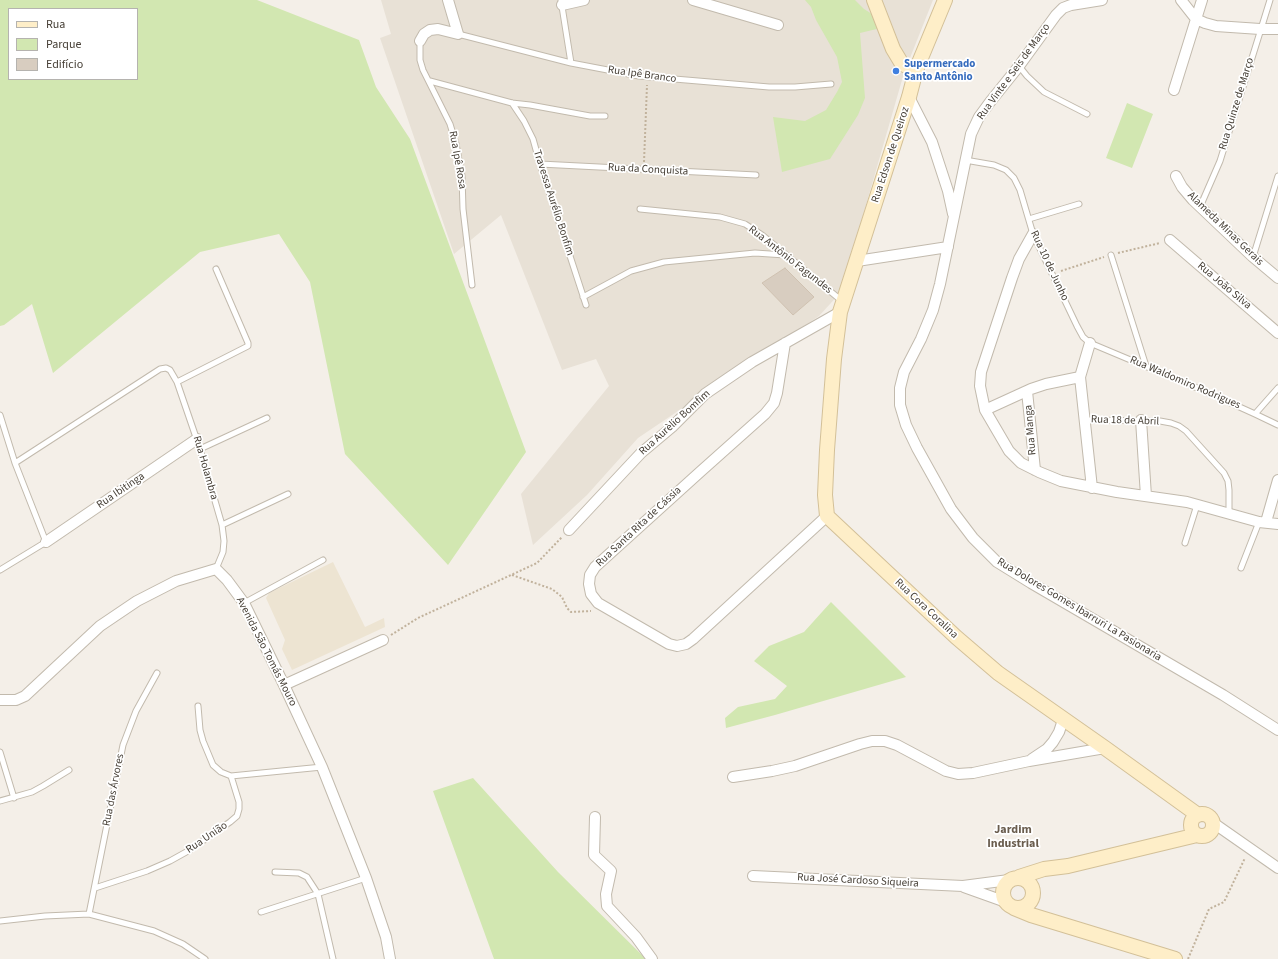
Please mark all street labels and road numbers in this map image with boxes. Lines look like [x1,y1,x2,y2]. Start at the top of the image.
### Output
street label: Rua Vinte e Seis de Março [975,21,1053,123]
street label: Rua Quinze de Março [1217,56,1257,152]
street label: Rua Ipê Branco [607,64,677,86]
street label: Rua Edson de Queiroz [869,105,913,205]
street label: Rua Ipê Rosa [445,130,469,190]
street label: Travessa Aurélio Bonfim [530,149,576,257]
street label: Rua da Conquista [608,161,688,179]
street label: Alameda Minas Gerais [1184,189,1266,269]
street label: Rua Antônio Fagundes [745,223,835,297]
street label: Rua 10 de Junho [1027,229,1071,303]
street label: Rua João Silva [1194,260,1254,312]
street label: Rua Waldomiro Rodrigues [1128,354,1242,412]
street label: Rua Aurèlio Bomfim [637,388,713,458]
street label: Rua Manga [1022,404,1040,456]
street label: Rua 18 de Abril [1091,413,1159,429]
street label: Rua Holambra [190,435,220,501]
street label: Rua Ibitinga [95,470,147,512]
street label: Rua Santa Rita de Cássia [594,484,684,570]
street label: Rua Dolores Gomes Ibarruri La Pasionaria [994,556,1164,664]
street label: Rua Cora Coralina [892,576,960,642]
street label: Avenida São Tomás Mouro [233,595,299,709]
street label: Rua das Árvores [101,753,127,827]
street label: Rua União [184,819,230,857]
street label: Rua José Cardoso Siqueira [797,871,919,891]

